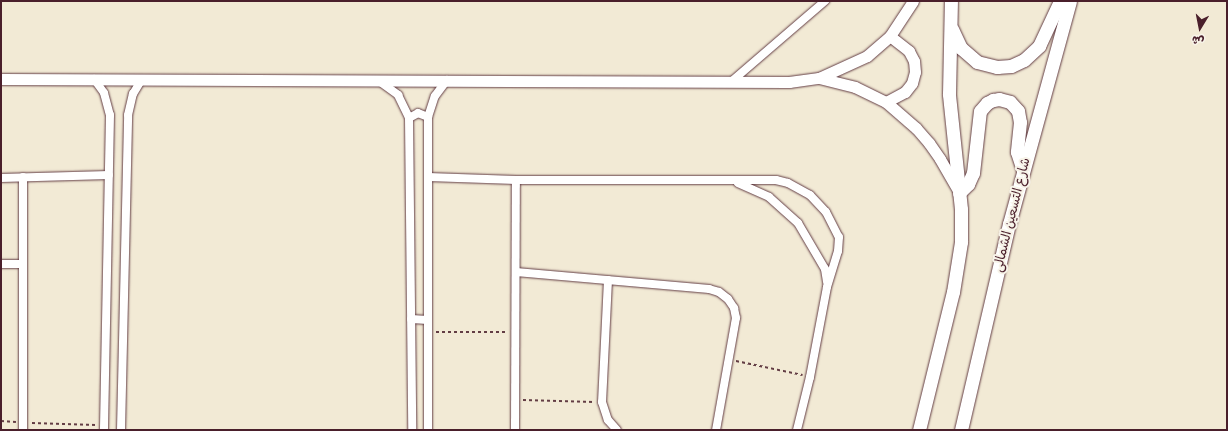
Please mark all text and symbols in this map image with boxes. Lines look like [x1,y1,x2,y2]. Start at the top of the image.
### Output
north arrow [1180,8,1220,48]
text: ش [1191,33,1205,48]
street label: شارع التسعين الشمالى [990,156,1034,274]

